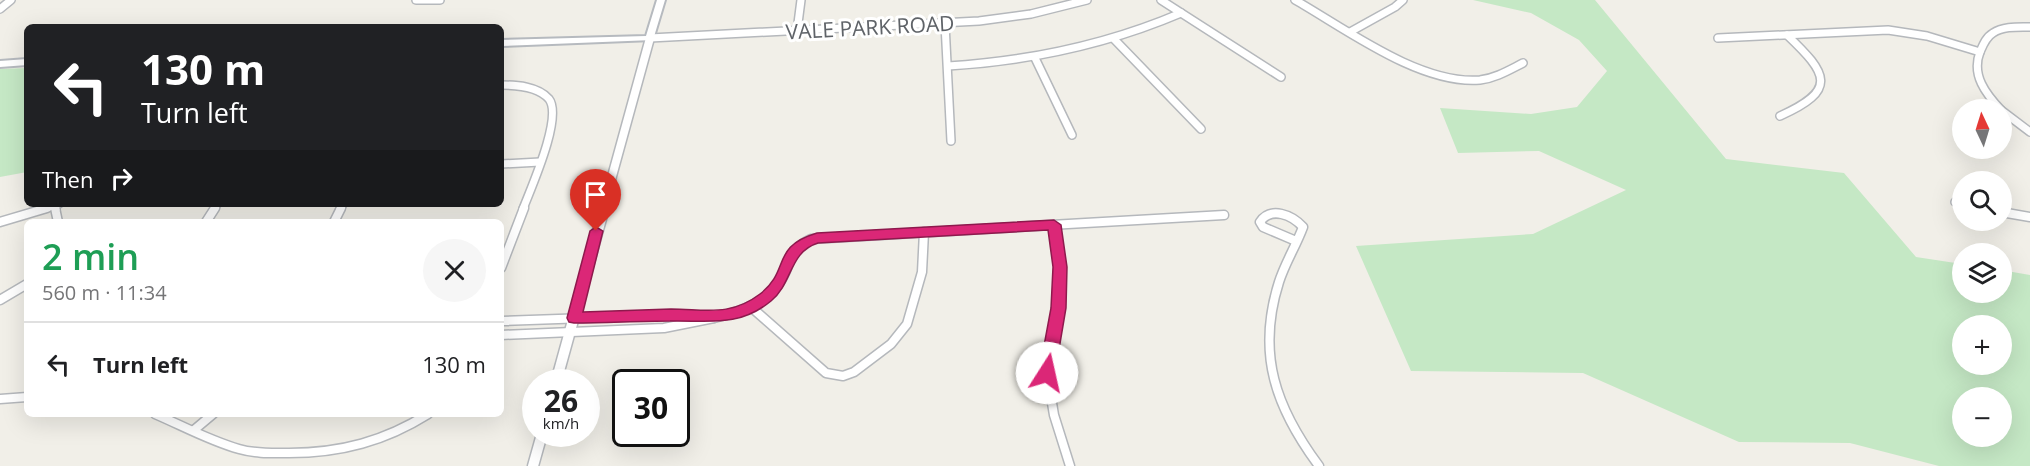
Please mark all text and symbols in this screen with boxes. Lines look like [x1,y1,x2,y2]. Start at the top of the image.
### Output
street label: VALE PARK ROAD [785,9,955,45]
text: 130 m [141,40,265,97]
icon: left [42,48,120,126]
text: Turn left [141,94,248,131]
north arrow [1952,99,2012,159]
map controls [1952,99,2012,447]
icon: right [105,162,138,195]
text: Then [42,164,93,194]
pin [570,169,621,231]
button: search [1952,171,2012,231]
icon: arrive [579,178,612,211]
text: 2 min [42,232,139,281]
button: close [423,239,486,302]
button: layers [1952,243,2012,303]
text: 560 m · 11:34 [42,279,167,306]
button: + [1952,315,2012,375]
position arrow [1015,341,1079,405]
icon: left [42,348,75,381]
text: Turn left [93,349,188,379]
text: 130 m [422,349,486,379]
speed limit sign: 30 [612,369,690,447]
text: 26 [544,380,578,421]
button: − [1952,387,2012,447]
text: km/h [543,413,579,433]

